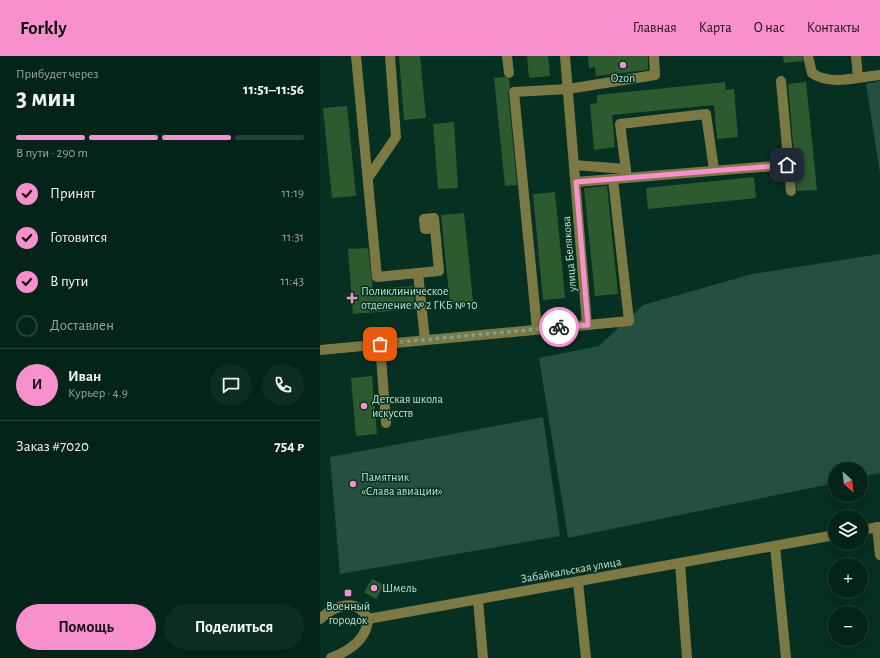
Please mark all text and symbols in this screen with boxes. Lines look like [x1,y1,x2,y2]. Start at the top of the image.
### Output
text: Forkly [20,19,67,38]
text: Главная [633,21,677,35]
text: Карта [699,21,732,35]
text: О нас [754,21,785,35]
text: Контакты [807,21,860,35]
marker: Ozon [618,60,628,70]
text: Прибудет через [16,68,98,81]
place label: Ozon [611,72,635,84]
text: 11:51–11:56 [243,82,304,97]
text: 3 мин [16,85,76,111]
text: В пути · 290 m [16,147,88,160]
pin [770,148,804,182]
icon: home [776,154,798,176]
icon: check [16,183,38,205]
text: Принят [50,186,95,201]
text: 11:19 [281,187,304,200]
street label: улица Белякова [560,215,579,293]
icon: check [16,227,38,249]
text: Готовится [50,230,107,245]
text: 11:31 [282,231,304,244]
icon: check [16,271,38,293]
text: В пути [50,274,88,289]
text: 11:43 [280,275,304,288]
place label: Поликлиническое отделение № 2 ГКБ № 10 [361,285,478,311]
marker: Поликлиническое отделение № 2 ГКБ № 10 [346,292,358,304]
courier [539,307,579,347]
icon: bike [548,316,570,338]
text: Доставлен [50,318,114,333]
pin [363,327,397,361]
icon: bag [369,333,391,355]
button: chat [210,364,252,406]
button: phone [262,364,304,406]
text: Иван [68,369,101,384]
text: И [32,377,42,392]
text: Курьер · 4.9 [68,387,128,400]
place label: Детская школа искусств [372,393,443,420]
marker: Детская школа искусств [359,401,369,411]
text: Заказ #7020 [16,439,89,454]
text: 754 ₽ [274,439,304,454]
north arrow [828,462,868,502]
map controls [828,462,868,646]
place label: Памятник «Слава авиации» [361,471,443,497]
marker: Памятник «Слава авиации» [348,479,358,489]
button: layers [828,510,868,550]
street label: Забайкальская улица [520,555,623,586]
button: + [828,558,868,598]
place label: Шмель [382,582,417,594]
marker: Шмель [369,583,379,593]
marker: Военный городок [343,588,353,598]
place label: Военный городок [326,600,370,626]
button: Помощь [16,604,156,650]
button: Поделиться [164,604,304,650]
button: − [828,606,868,646]

